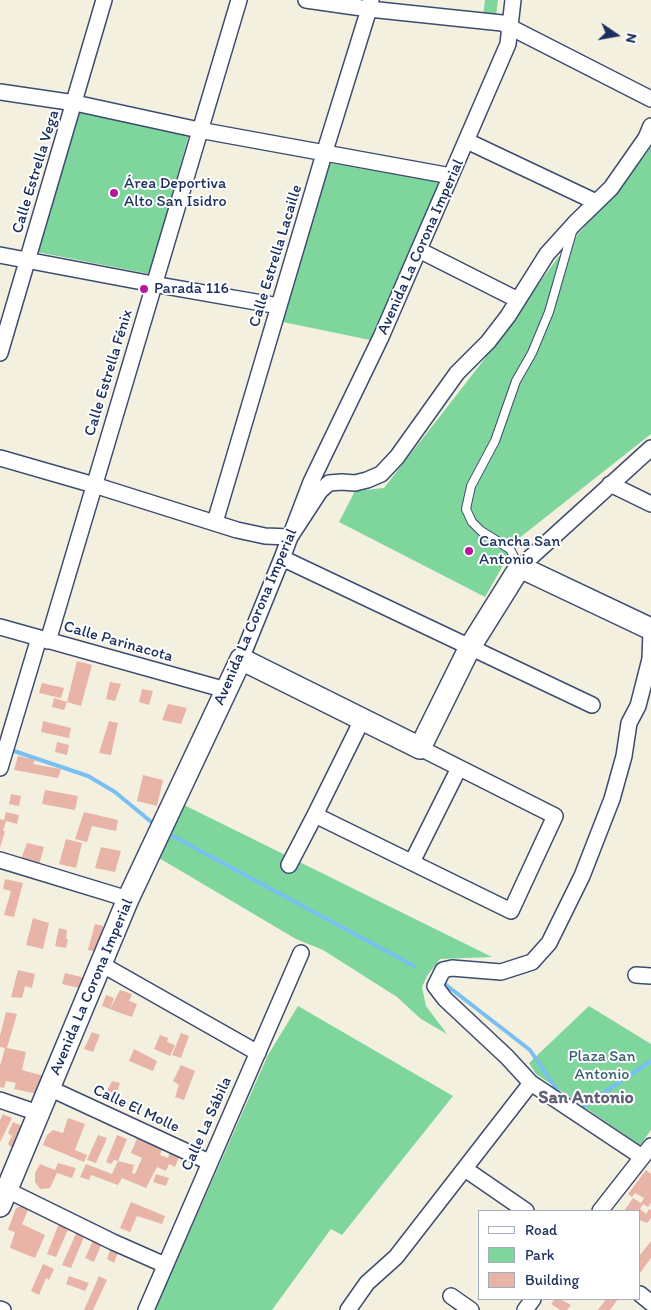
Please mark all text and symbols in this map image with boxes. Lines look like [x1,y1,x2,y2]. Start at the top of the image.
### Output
north arrow [591,10,641,60]
text: N [622,32,640,45]
street label: Calle Estrella Vega [8,108,64,236]
street label: Avenida La Corona Imperial [374,156,468,338]
place label: Área Deportiva Alto San Isidro [124,174,227,212]
street label: Calle Estrella Lacaille [245,182,307,330]
marker: Área Deportiva Alto San Isidro [108,187,120,199]
place label: Parada 116 [154,279,229,299]
marker: Parada 116 [138,283,150,295]
street label: Calle Estrella Fénix [81,307,137,439]
street label: Avenida La Corona Imperial [210,526,302,708]
place label: Cancha San Antonio [479,532,560,570]
marker: Cancha San Antonio [463,545,475,557]
street label: Calle Parinacota [61,617,175,667]
street label: Avenida La Corona Imperial [46,896,138,1078]
park label: Plaza San Antonio [568,1047,636,1085]
street label: Calle La Sábila [178,1074,236,1174]
street label: Calle El Molle [90,1081,182,1137]
district label: San Antonio [538,1087,634,1109]
legend [478,1210,641,1300]
text: Road [525,1221,557,1239]
text: Park [525,1246,555,1264]
text: Building [525,1271,579,1289]

